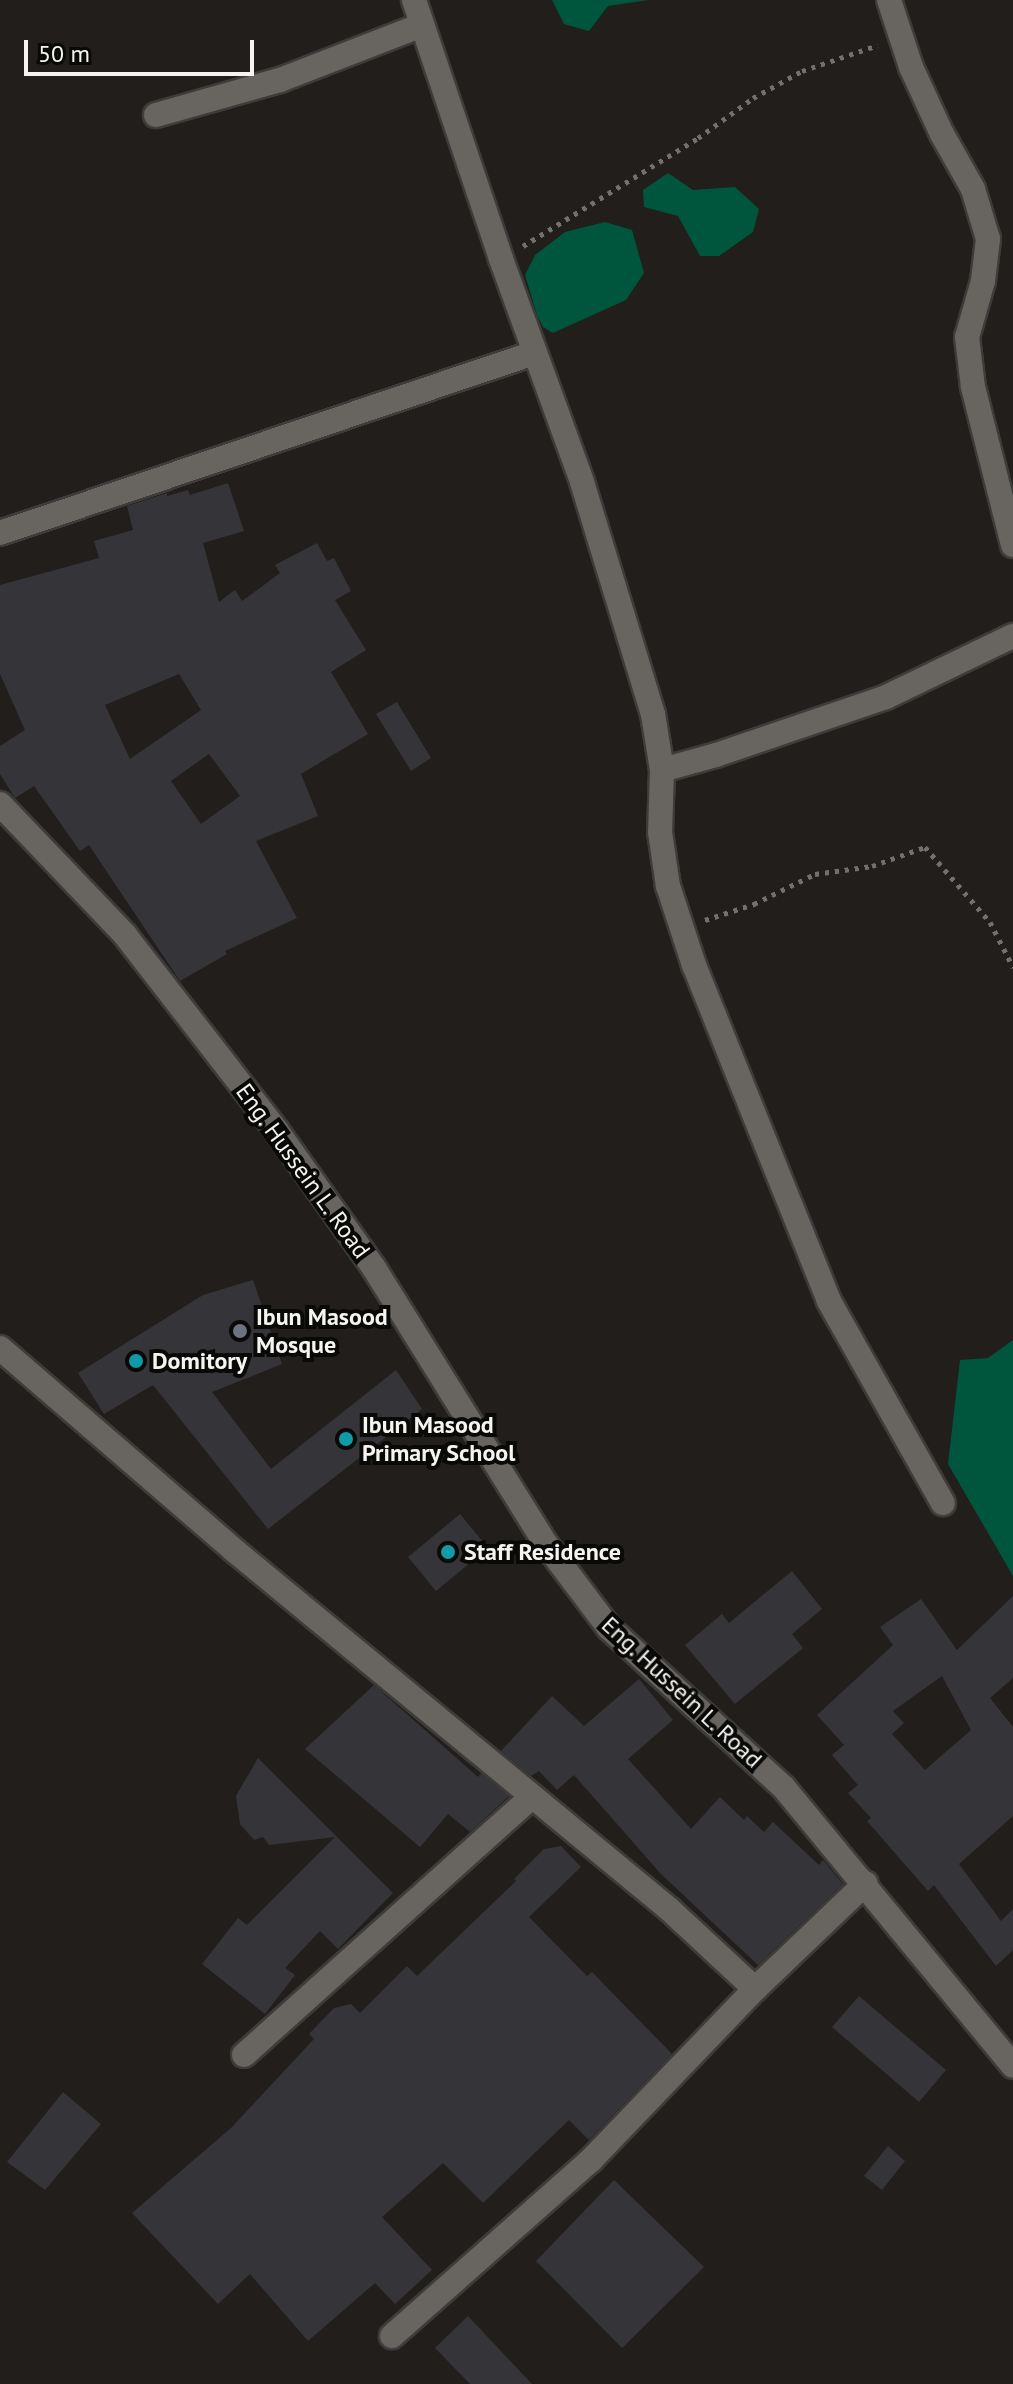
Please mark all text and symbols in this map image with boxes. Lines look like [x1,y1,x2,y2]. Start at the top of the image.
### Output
scale bar [28,24,258,74]
text: 50 m [38,38,90,69]
street label: Eng. Hussein L. Road [229,1077,377,1265]
place label: Ibun Masood Mosque [256,1303,388,1359]
marker: Ibun Masood Mosque [231,1322,249,1340]
place label: Domitory [152,1347,247,1375]
marker: Domitory [127,1352,145,1370]
place label: Ibun Masood Primary School [362,1411,516,1467]
marker: Ibun Masood Primary School [337,1430,355,1448]
place label: Staff Residence [464,1538,621,1566]
marker: Staff Residence [439,1543,457,1561]
street label: Eng. Hussein L. Road [594,1609,770,1775]

